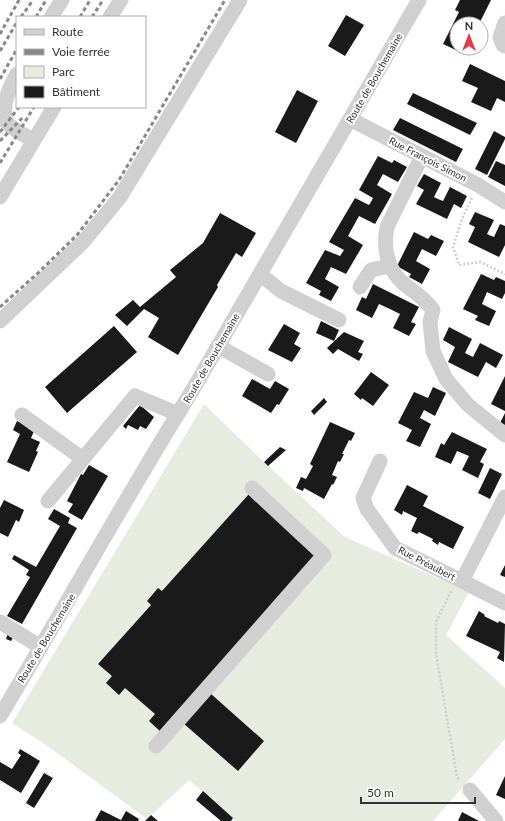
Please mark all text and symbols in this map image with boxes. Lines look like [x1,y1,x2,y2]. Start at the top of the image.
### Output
legend [16,16,146,108]
north arrow [449,16,489,56]
text: N [465,19,473,32]
text: Route [52,24,83,39]
street label: Route de Bouchemaine [343,31,405,125]
text: Voie ferrée [52,44,110,59]
text: Parc [52,64,75,79]
text: Bâtiment [52,84,101,99]
street label: Rue François Simon [387,134,469,184]
street label: Route de Bouchemaine [180,311,242,405]
street label: Rue Préaubert [396,543,458,583]
street label: Route de Bouchemaine [15,591,77,685]
scale bar [361,779,475,805]
text: 50 m [367,785,394,800]

